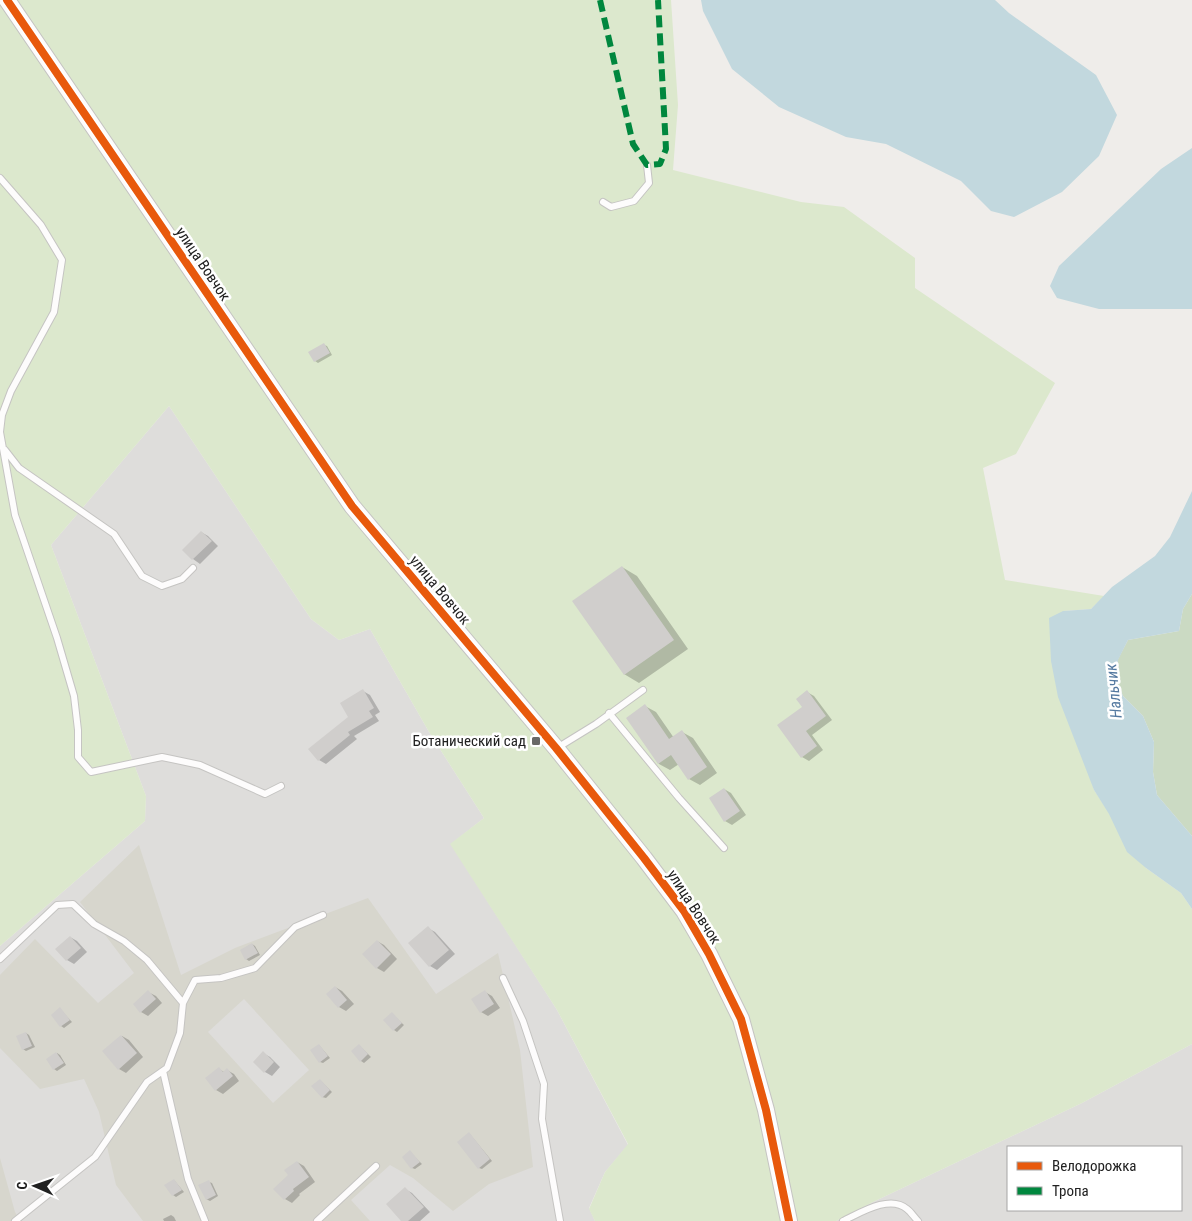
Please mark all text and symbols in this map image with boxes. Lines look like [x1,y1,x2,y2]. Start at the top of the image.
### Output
street label: улица Вовчок [172,224,234,304]
street label: улица Вовчок [406,552,474,628]
water label: Нальчик [1101,662,1126,719]
place label: Ботанический сад [412,732,526,750]
marker: Ботанический сад [530,735,542,747]
street label: улица Вовчок [663,866,725,948]
legend [1007,1146,1182,1211]
text: Велодорожка [1052,1157,1137,1175]
north arrow [10,1161,60,1211]
text: С [14,1181,30,1190]
text: Тропа [1052,1182,1089,1200]

